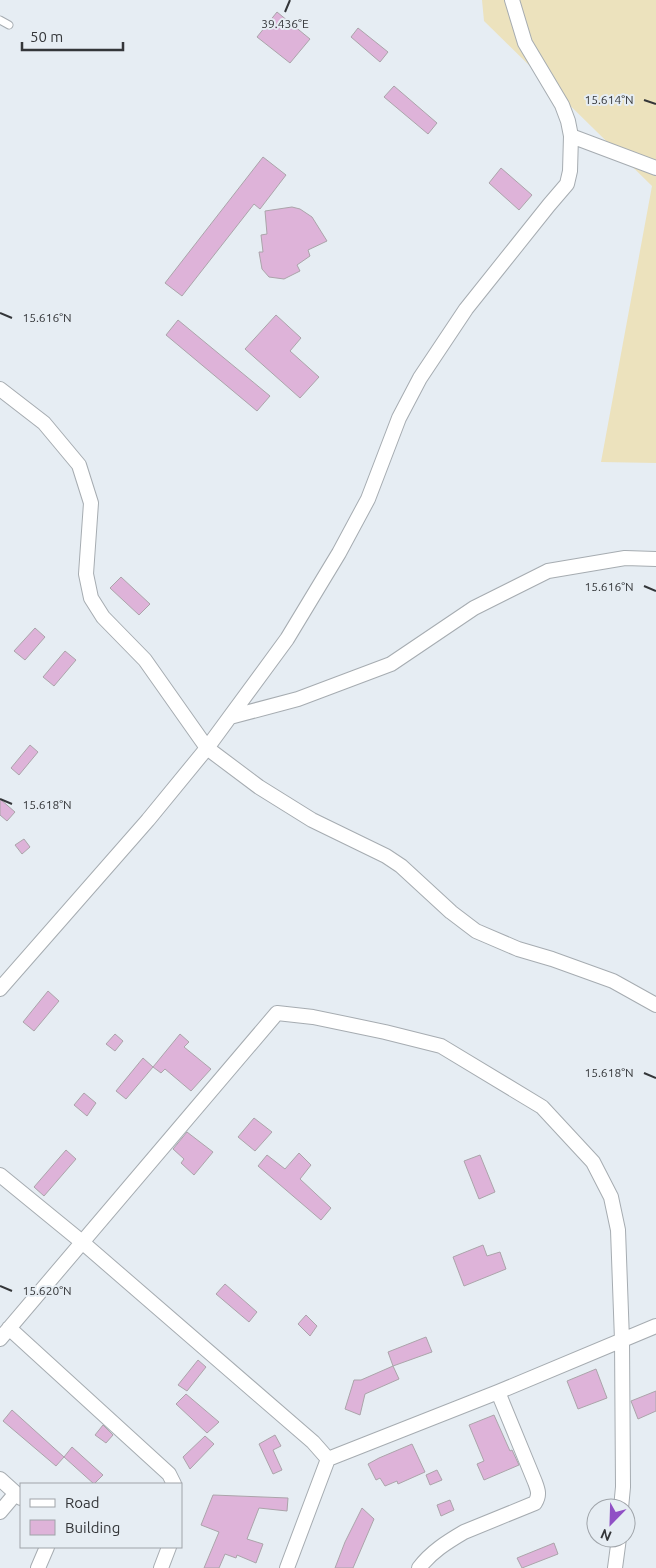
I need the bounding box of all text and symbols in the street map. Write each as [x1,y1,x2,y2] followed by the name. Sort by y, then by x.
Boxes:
[261,17,309,30] text: 39.436°E
[22,20,124,52] scale bar
[30,28,63,45] text: 50 m
[584,93,634,106] text: 15.614°N
[22,311,72,324] text: 15.616°N
[584,580,634,593] text: 15.616°N
[22,798,72,811] text: 15.618°N
[584,1066,634,1079] text: 15.618°N
[22,1284,72,1297] text: 15.620°N
[20,1483,182,1548] legend
[65,1494,100,1511] text: Road
[586,1498,636,1548] north arrow
[65,1519,120,1536] text: Building
[598,1526,614,1544] text: N

